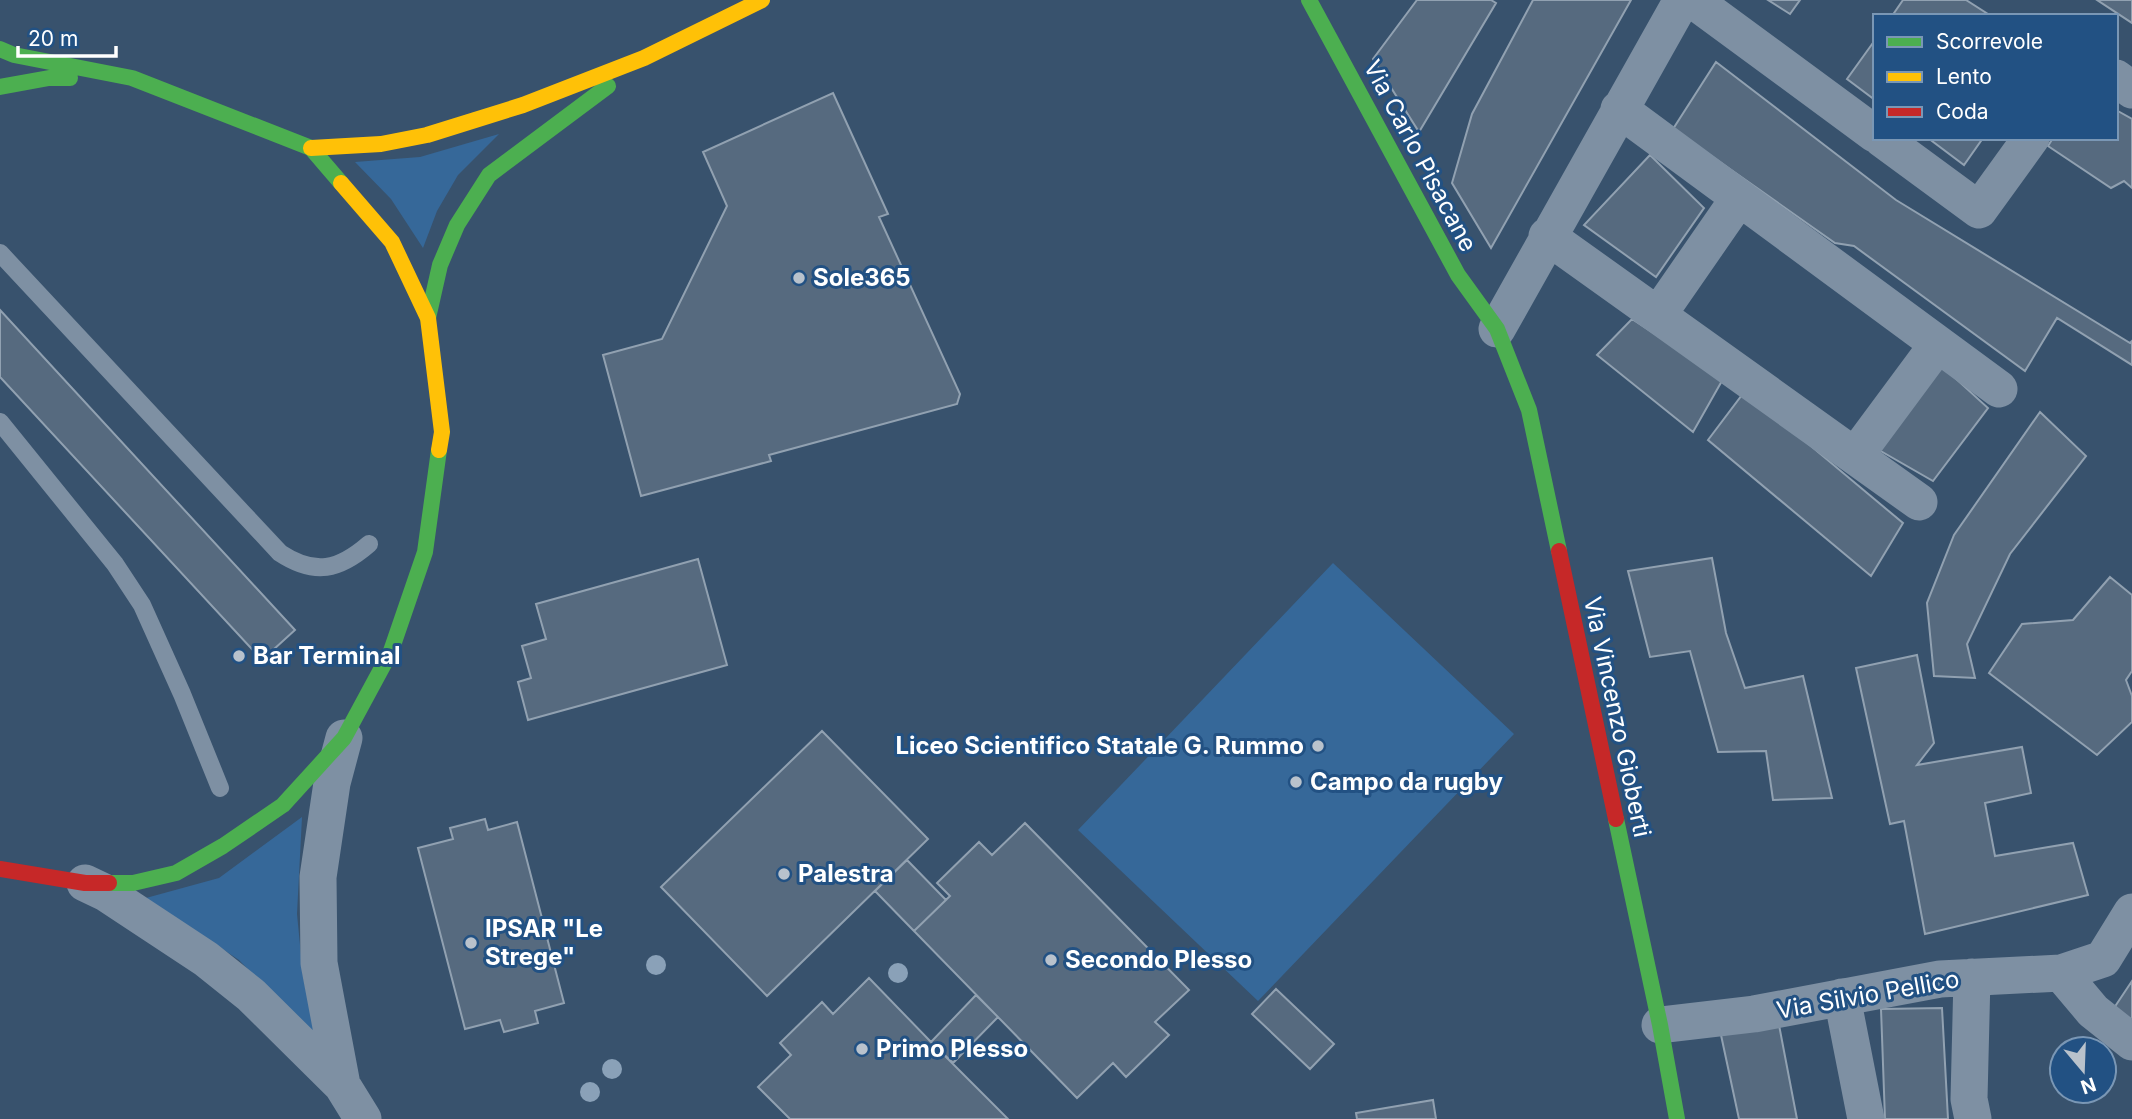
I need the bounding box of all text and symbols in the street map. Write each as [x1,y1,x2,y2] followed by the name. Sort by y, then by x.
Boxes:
[18,14,116,58] scale bar
[1873,14,2118,140] legend
[28,26,78,51] text: 20 m
[1936,29,2043,54] text: Scorrevole
[1358,55,1483,257] street label: Via Carlo Pisacane
[1936,64,1992,89] text: Lento
[1936,99,1989,124] text: Coda
[813,263,911,292] place label: Sole365
[791,270,807,286] marker: Sole365
[1578,594,1657,840] street label: Via Vincenzo Gioberti
[253,641,400,670] place label: Bar Terminal
[231,648,247,664] marker: Bar Terminal
[895,731,1304,760] place label: Liceo Scientifico Statale G. Rummo
[1310,738,1326,754] marker: Liceo Scientifico Statale G. Rummo
[1310,767,1503,796] place label: Campo da rugby
[1288,774,1304,790] marker: Campo da rugby
[798,859,894,888] place label: Palestra
[776,866,792,882] marker: Palestra
[485,914,603,971] place label: IPSAR "Le Strege"
[463,935,479,951] marker: IPSAR "Le Strege"
[1065,945,1252,974] place label: Secondo Plesso
[1043,952,1059,968] marker: Secondo Plesso
[1774,964,1961,1025] street label: Via Silvio Pellico
[876,1034,1028,1063] place label: Primo Plesso
[2048,1035,2118,1105] north arrow
[854,1041,870,1057] marker: Primo Plesso
[2078,1072,2099,1099] text: N

